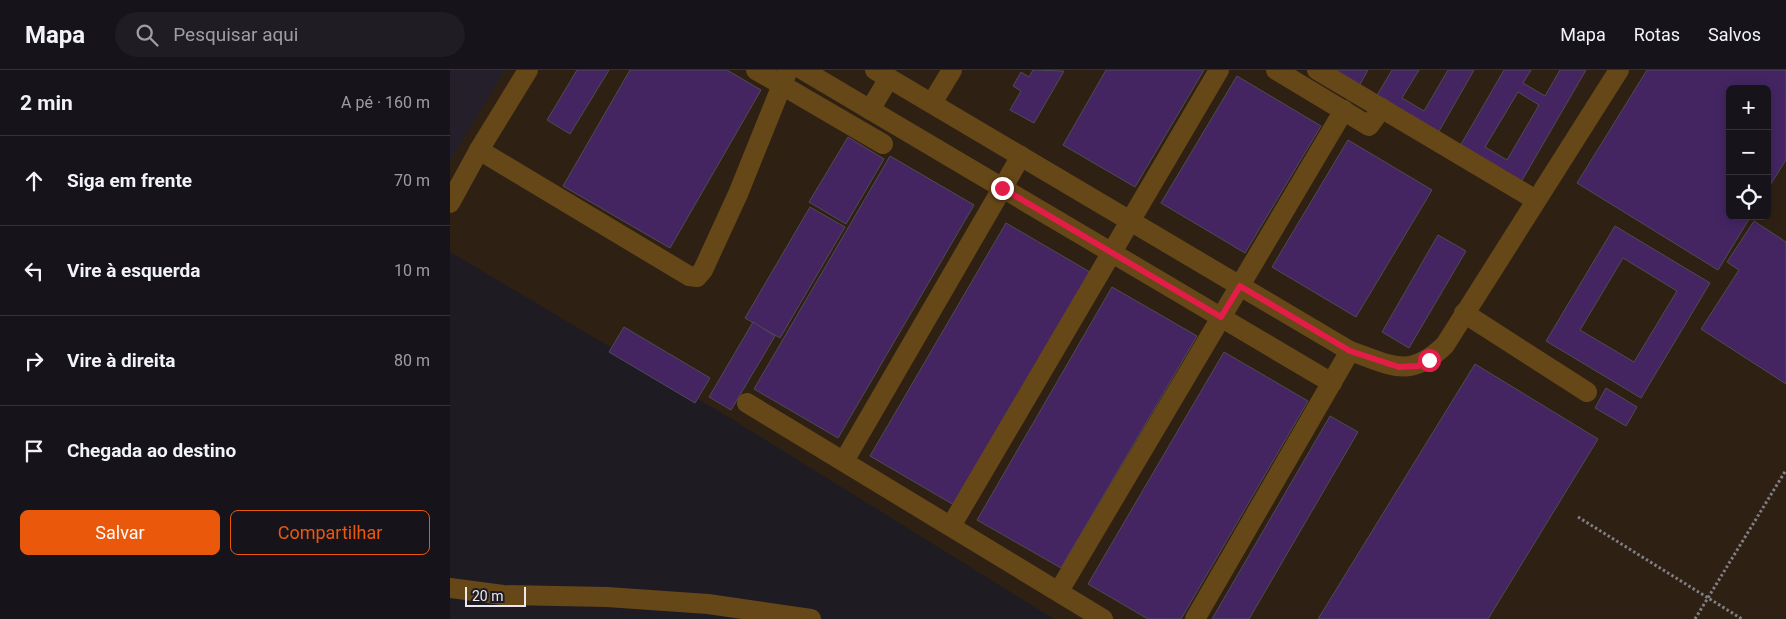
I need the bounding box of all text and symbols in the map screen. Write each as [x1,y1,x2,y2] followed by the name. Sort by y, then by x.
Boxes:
[115,12,465,57] search box
[25,21,85,49] text: Mapa
[133,21,161,49] icon: search
[173,23,298,46] text: Pesquisar aqui
[1560,24,1606,45] text: Mapa
[1634,24,1680,45] text: Rotas
[1708,24,1761,45] text: Salvos
[1726,85,1771,220] map controls
[1726,85,1771,130] button: +
[20,91,73,115] text: 2 min
[341,93,430,112] text: A pé · 160 m
[1726,130,1771,175] button: −
[20,167,48,195] icon: ahead
[67,169,192,192] text: Siga em frente
[394,171,430,190] text: 70 m
[1726,175,1771,220] button: locate
[991,177,1014,200] route end
[20,257,48,285] icon: left
[67,259,200,282] text: Vire à esquerda
[394,261,430,280] text: 10 m
[20,347,48,375] icon: right
[67,349,176,372] text: Vire à direita
[1418,349,1441,372] route start
[394,351,430,370] text: 80 m
[20,437,48,465] icon: arrive
[67,439,236,462] text: Chegada ao destino
[20,510,220,555] button: Salvar
[230,510,430,555] button: Compartilhar
[465,584,526,607] scale bar
[472,588,504,604] text: 20 m

